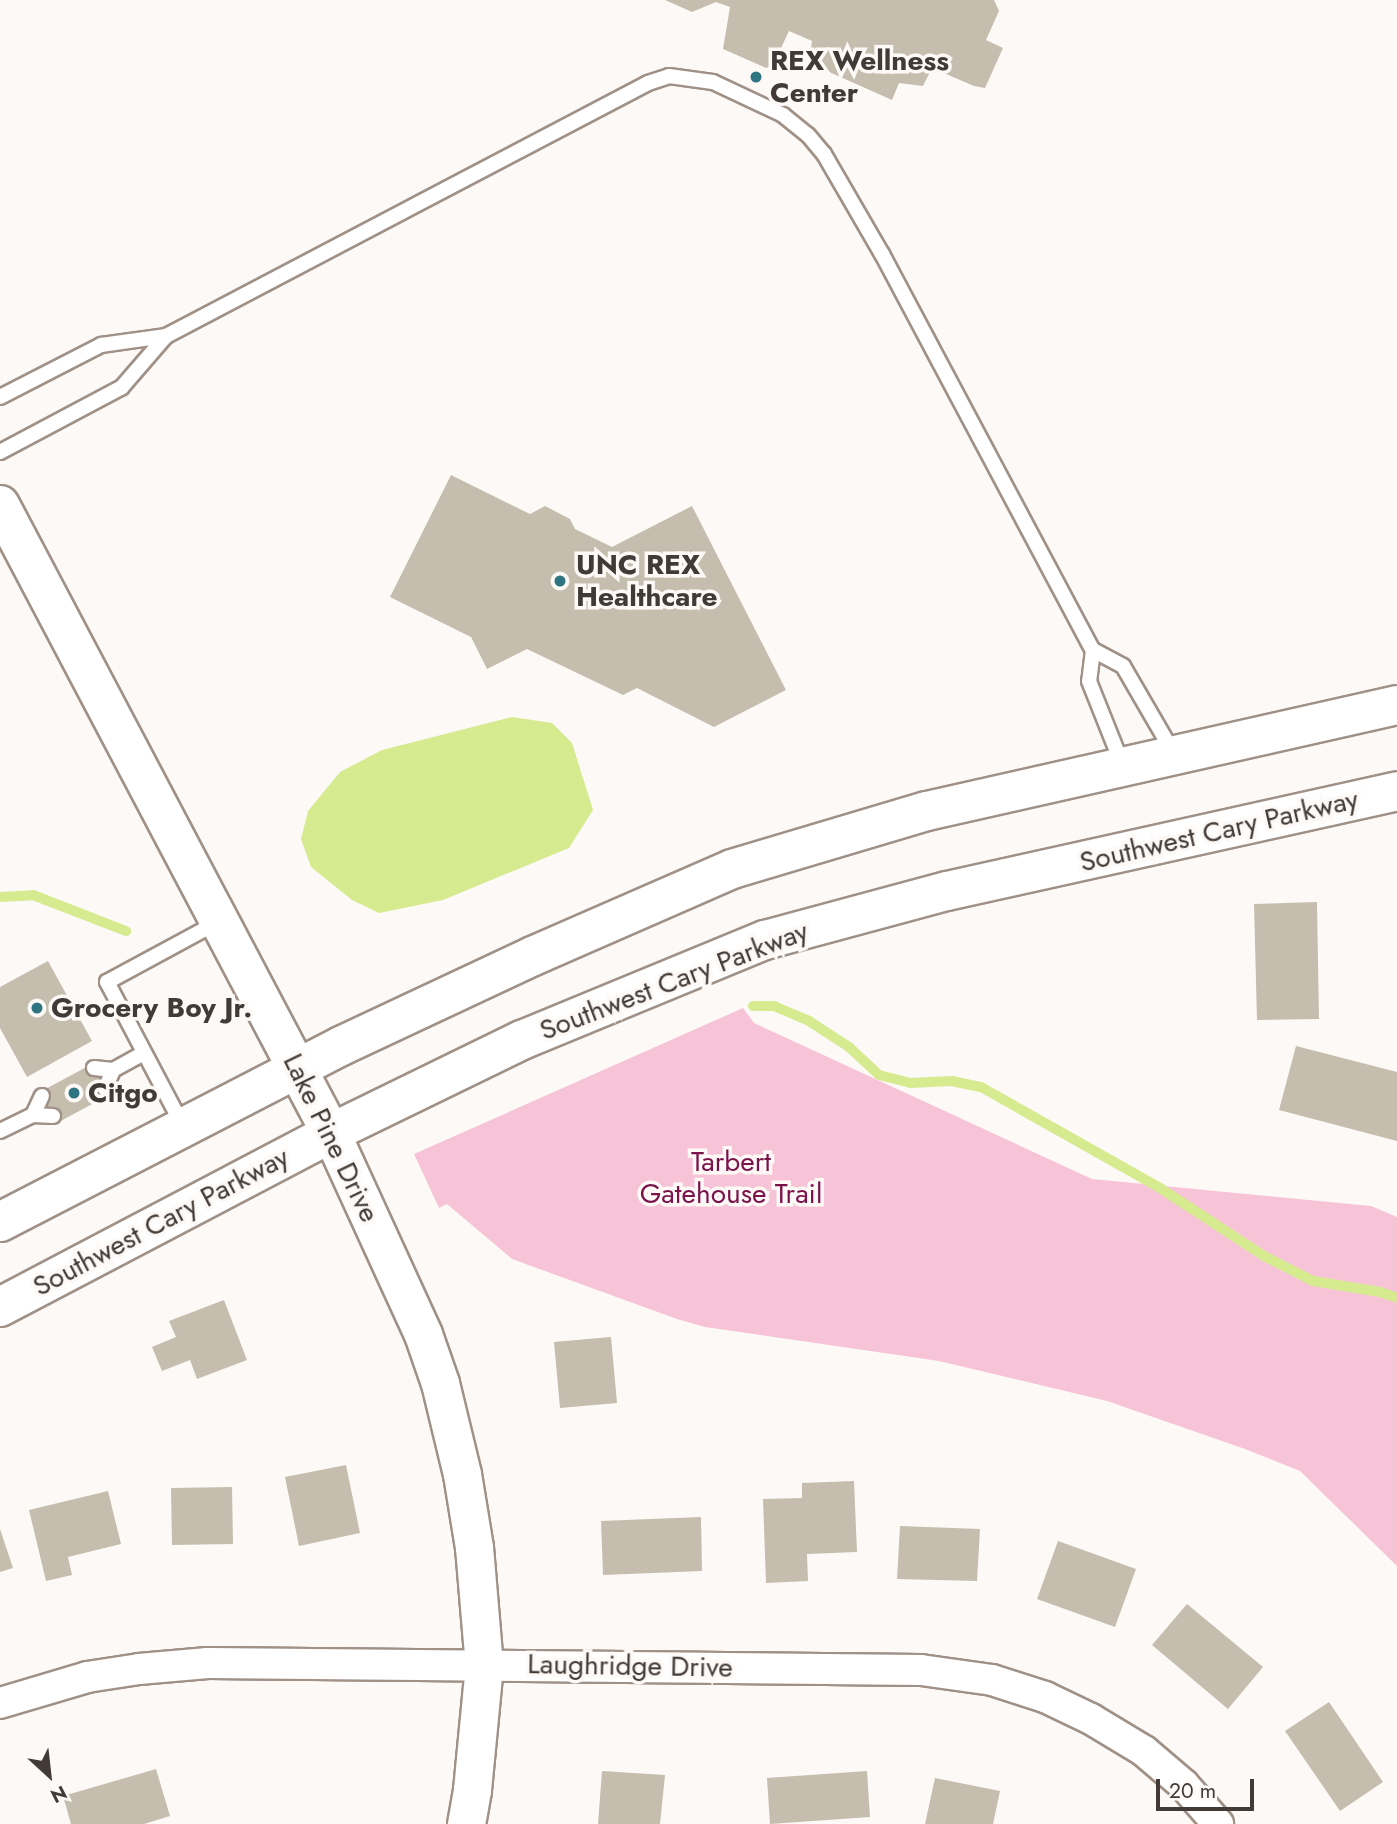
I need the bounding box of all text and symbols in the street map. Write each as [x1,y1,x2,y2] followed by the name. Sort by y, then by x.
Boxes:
[770,44,949,110] place label: REX Wellness Center
[748,69,764,85] marker: REX Wellness Center
[576,548,718,614] place label: UNC REX Healthcare
[550,571,570,591] marker: UNC REX Healthcare
[1076,783,1362,879] street label: Southwest Cary Parkway
[535,914,813,1048] street label: Southwest Cary Parkway
[51,991,252,1025] place label: Grocery Boy Jr.
[29,1000,45,1016] marker: Grocery Boy Jr.
[276,1048,386,1228] street label: Lake Pine Drive
[88,1076,158,1110] place label: Citgo
[66,1085,82,1101] marker: Citgo
[27,1140,295,1304] street label: Southwest Cary Parkway
[640,1145,822,1211] park label: Tarbert Gatehouse Trail
[527,1647,733,1685] street label: Laughridge Drive
[14,1740,84,1810] north arrow
[1159,1764,1257,1808] scale bar
[1169,1776,1216,1806] text: 20 m
[46,1779,72,1810] text: N

